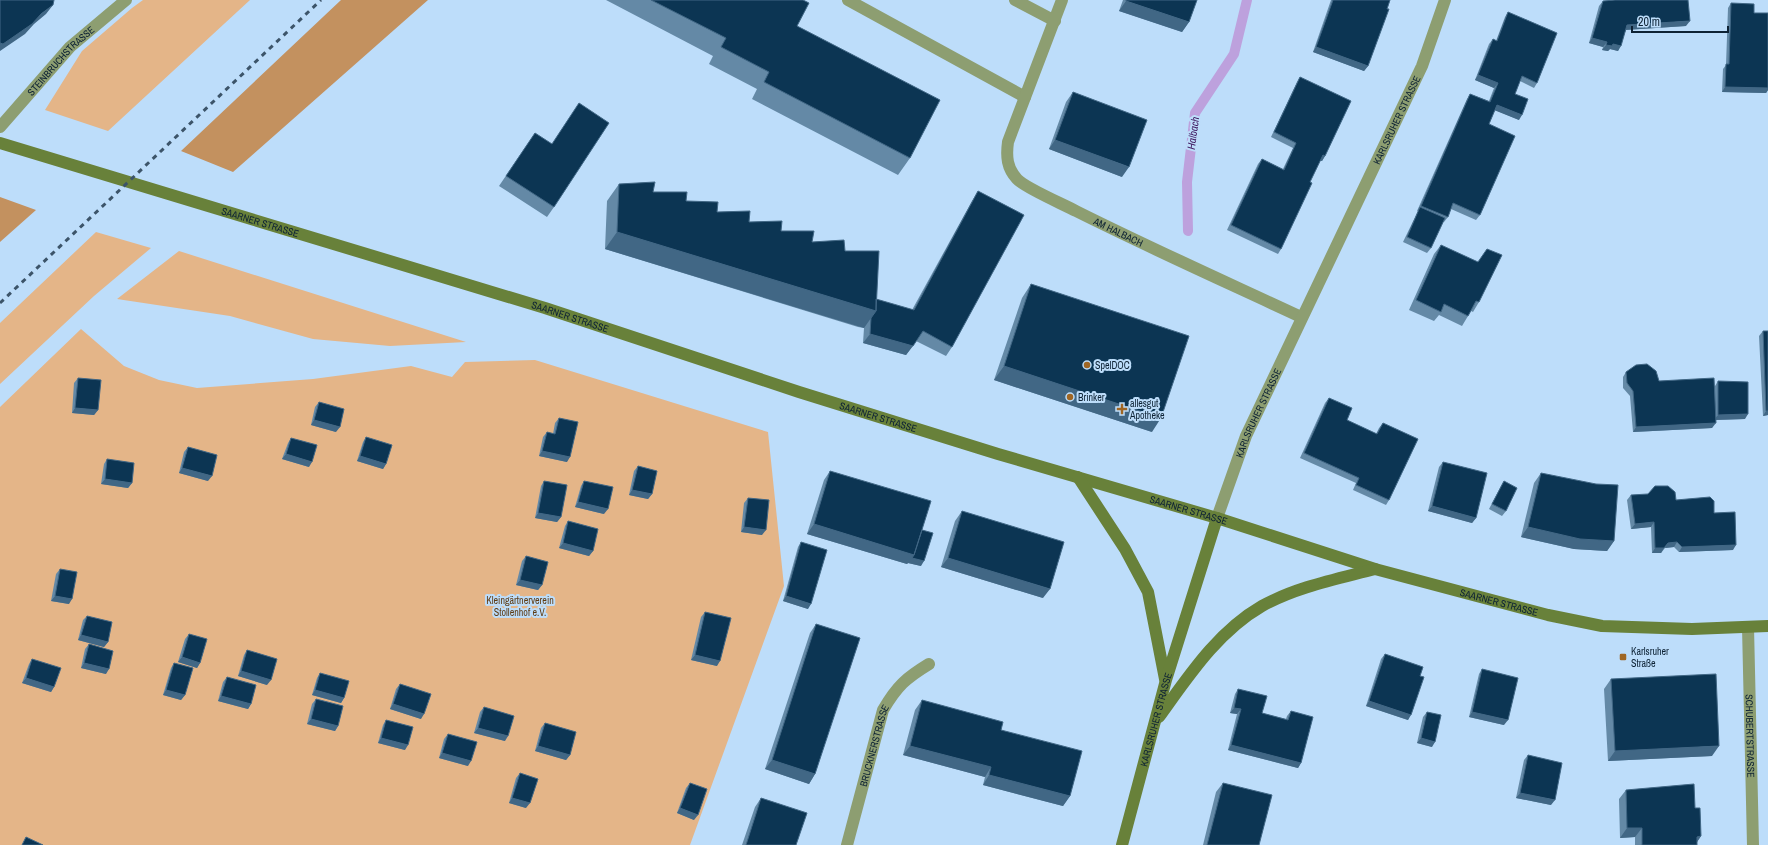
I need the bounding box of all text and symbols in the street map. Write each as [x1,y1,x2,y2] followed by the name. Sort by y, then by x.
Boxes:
[1632,8,1728,34] scale bar
[1638,14,1660,30] text: 20 m
[24,23,97,98] street label: STEINBRUCHSTRASSE
[1370,73,1423,166] street label: KARLSRUHER STRASSE
[1184,116,1202,150] water label: Halbach
[220,204,301,240] street label: SAARNER STRASSE
[1091,214,1145,249] street label: AM HALBACH
[530,298,610,335] street label: SAARNER STRASSE
[1095,359,1130,372] place label: SpelDOC
[1082,360,1092,370] marker: SpelDOC
[1232,366,1284,459] street label: KARLSRUHER STRASSE
[1078,391,1105,404] place label: Brinker
[1065,392,1075,402] marker: Brinker
[1129,397,1165,422] place label: allesgut Apotheke
[838,399,919,435] street label: SAARNER STRASSE
[1117,404,1127,414] marker: allesgut Apotheke
[1148,492,1229,527] street label: SAARNER STRASSE
[1459,585,1540,619] street label: SAARNER STRASSE
[486,594,554,619] park label: Kleingärtnerverein Stollenhof e.V.
[1631,645,1669,670] place label: Karlsruher Straße
[1618,652,1628,662] marker: Karlsruher Straße
[1137,671,1174,768] street label: KARLSRUHER STRASSE
[1743,694,1758,778] street label: SCHUBERTSTRASSE
[856,702,891,788] street label: BRUCKNERSTRASSE

